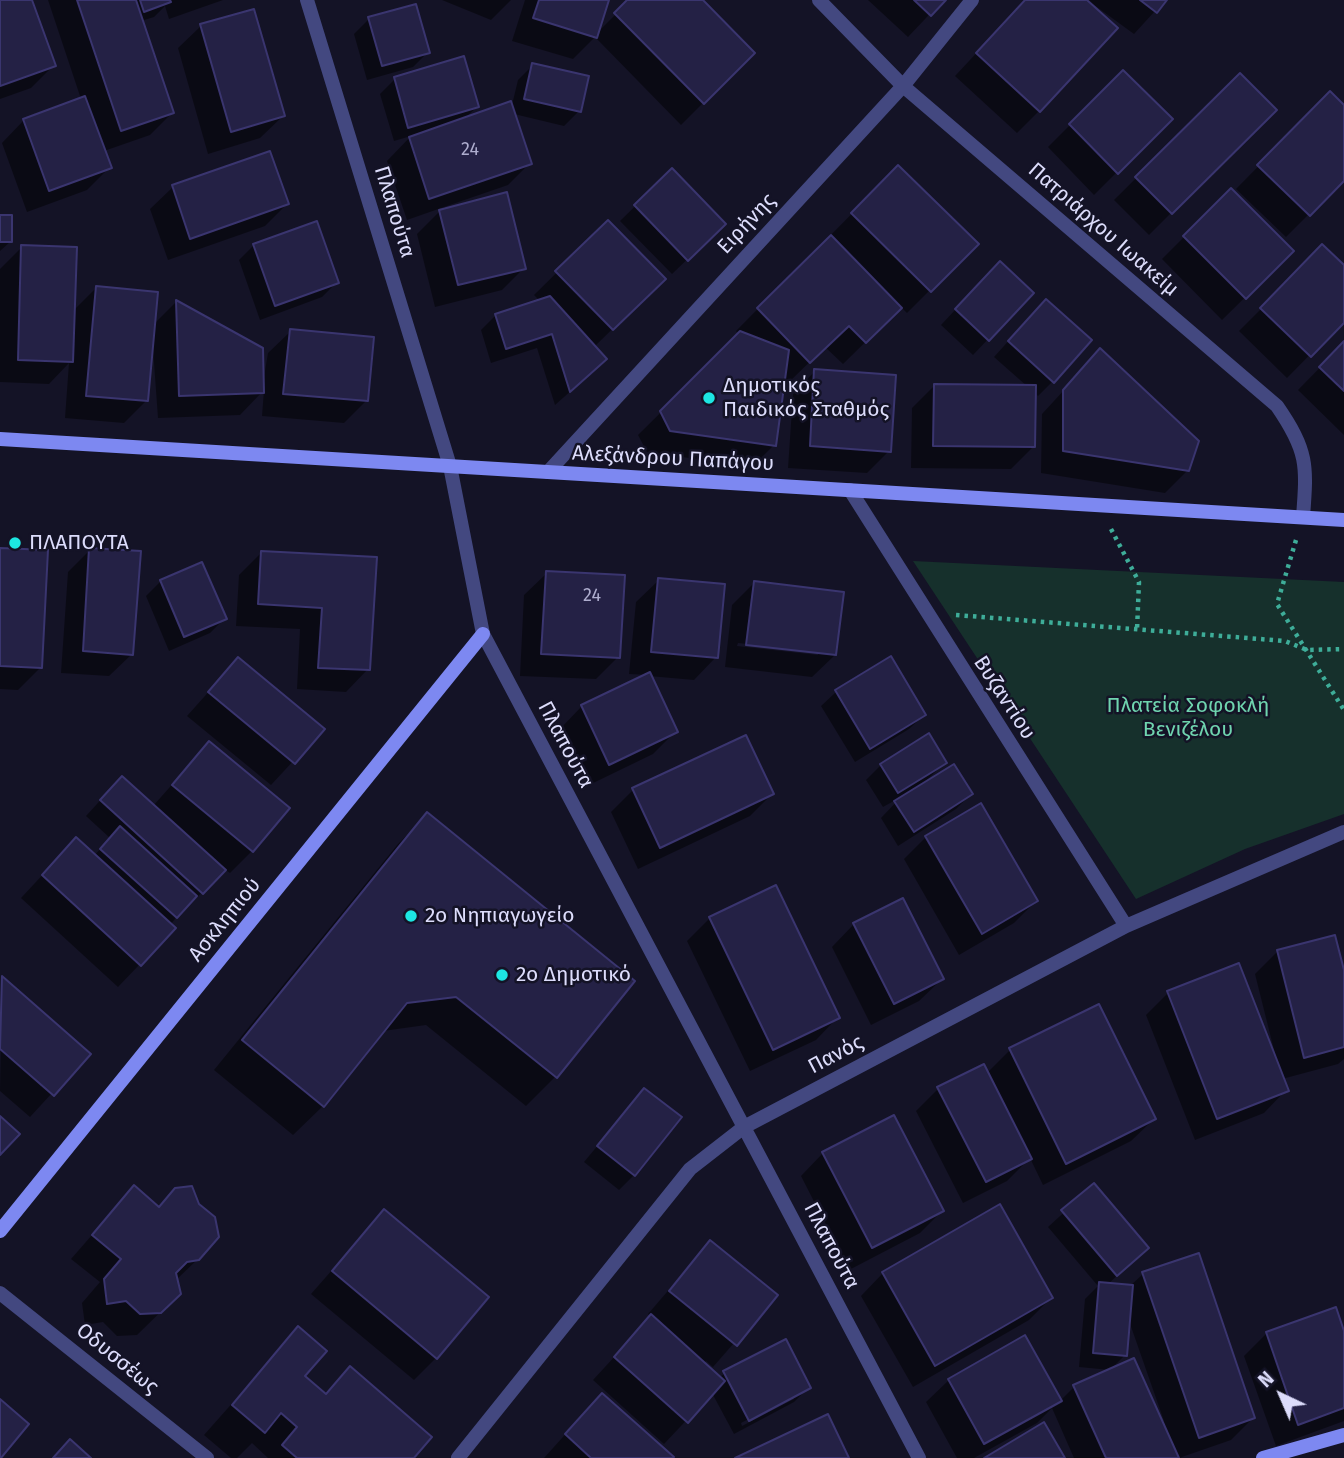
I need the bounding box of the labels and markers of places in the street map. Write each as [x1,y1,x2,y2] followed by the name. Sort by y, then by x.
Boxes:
[723,373,889,423] place label: Δημοτικός Παιδικός Σταθμός
[701,390,717,406] marker: Δημοτικός Παιδικός Σταθμός
[29,530,129,556] place label: ΠΛΑΠΟΥΤΑ
[7,535,23,551] marker: ΠΛΑΠΟΥΤΑ
[425,903,574,929] place label: 2ο Νηπιαγωγείο
[403,908,419,924] marker: 2ο Νηπιαγωγείο
[516,962,631,988] place label: 2ο Δημοτικό
[494,967,510,983] marker: 2ο Δημοτικό

